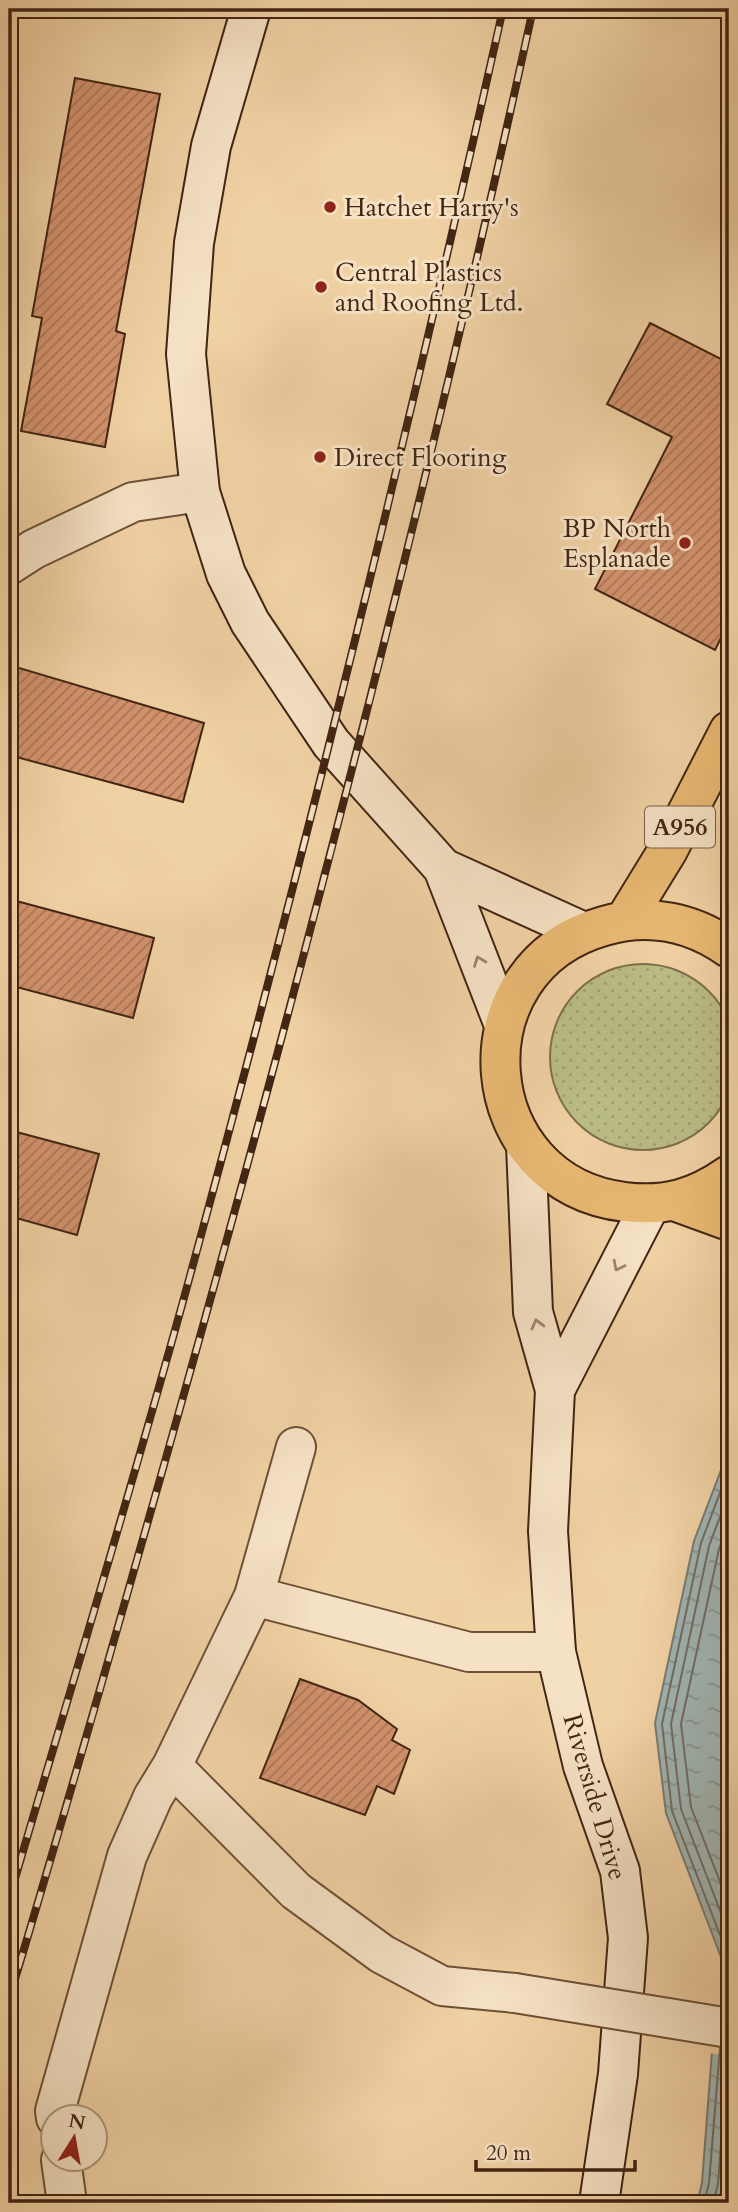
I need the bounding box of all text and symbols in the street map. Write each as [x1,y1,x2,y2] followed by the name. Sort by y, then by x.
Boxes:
[344,190,519,225] place label: Hatchet Harry's
[322,199,338,215] marker: Hatchet Harry's
[335,255,523,320] place label: Central Plastics and Roofing Ltd.
[313,279,329,295] marker: Central Plastics and Roofing Ltd.
[334,440,507,475] place label: Direct Flooring
[312,449,328,465] marker: Direct Flooring
[563,511,671,576] place label: BP North Esplanade
[677,535,693,551] marker: BP North Esplanade
[645,806,715,848] road number: A956
[473,955,487,967] one-way arrow
[613,1258,627,1271] one-way arrow
[531,1318,545,1330] one-way arrow
[555,1710,635,1884] street label: Riverside Drive
[38,2104,108,2174] north arrow
[66,2108,88,2137] text: N
[476,2128,635,2172] scale bar
[486,2139,531,2168] text: 20 m

